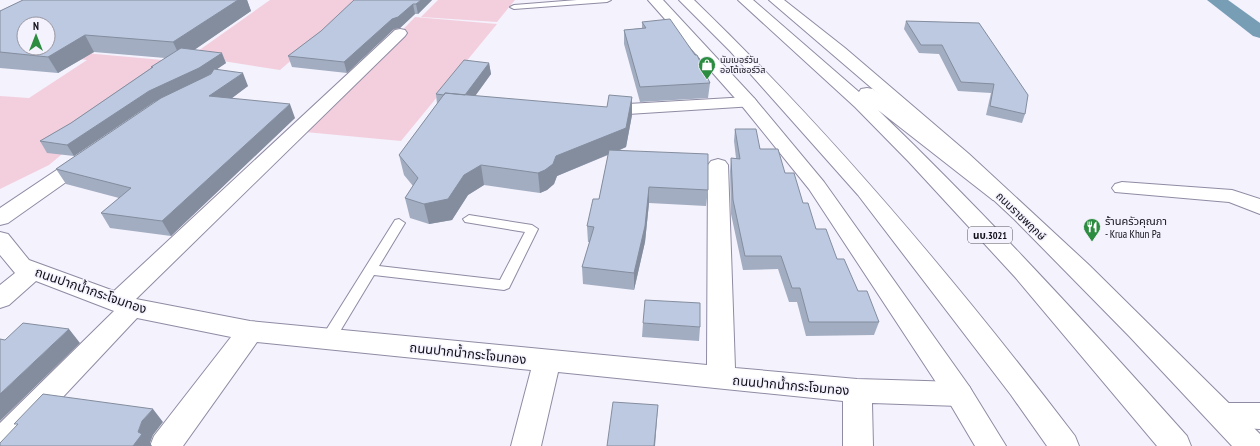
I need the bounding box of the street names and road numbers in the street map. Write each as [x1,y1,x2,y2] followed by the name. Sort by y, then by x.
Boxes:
[993,189,1049,243] street label: ถนนราชพฤกษ์
[968,227,1012,243] road number: นบ.3021
[33,262,149,318] street label: ถนนปากน้ำกระโจมทอง
[409,338,527,368] street label: ถนนปากน้ำกระโจมทอง
[732,371,850,399] street label: ถนนปากน้ำกระโจมทอง

